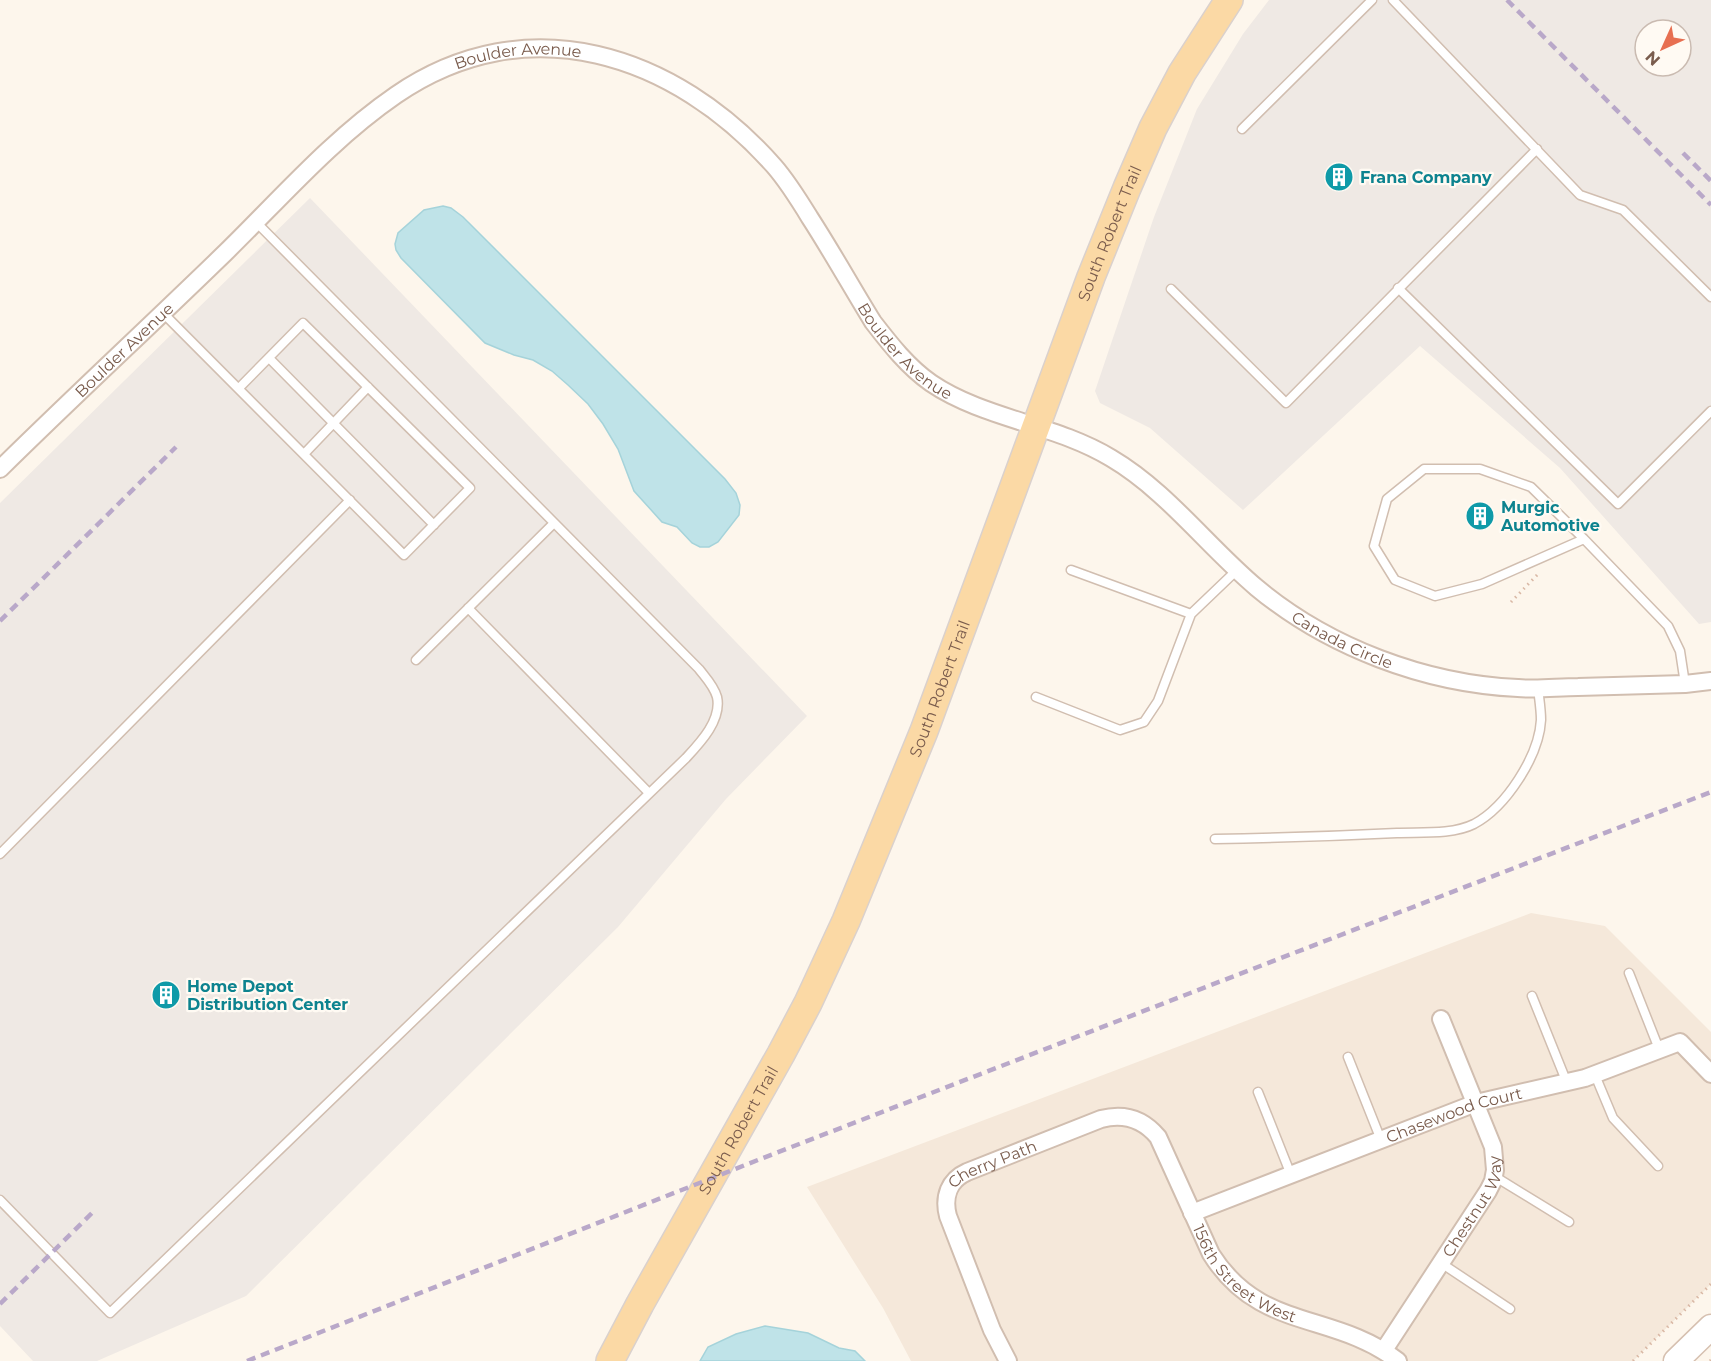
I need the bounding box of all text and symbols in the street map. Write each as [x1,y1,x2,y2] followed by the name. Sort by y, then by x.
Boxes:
[1633,18,1693,78] north arrow
[452,39,583,73] street label: Boulder Avenue
[1641,47,1664,70] text: N
[1323,161,1355,193] building icon: Frana Company
[1073,163,1145,304] street label: South Robert Trail
[1360,168,1492,187] place label: Frana Company
[71,298,177,401] street label: Boulder Avenue
[854,299,956,403] street label: Boulder Avenue
[1500,498,1600,535] place label: Murgic Automotive
[1464,500,1496,532] building icon: Murgic Automotive
[1288,607,1395,672] street label: Canada Circle
[905,618,973,760] street label: South Robert Trail
[187,977,348,1014] place label: Home Depot Distribution Center
[150,979,182,1011] building icon: Home Depot Distribution Center
[694,1063,782,1198] street label: South Robert Trail
[1383,1083,1524,1147] street label: Chasewood Court
[943,1136,1039,1192] street label: Cherry Path
[1438,1155,1505,1260] street label: Chestnut Way
[1189,1221,1299,1326] street label: 156th Street West

